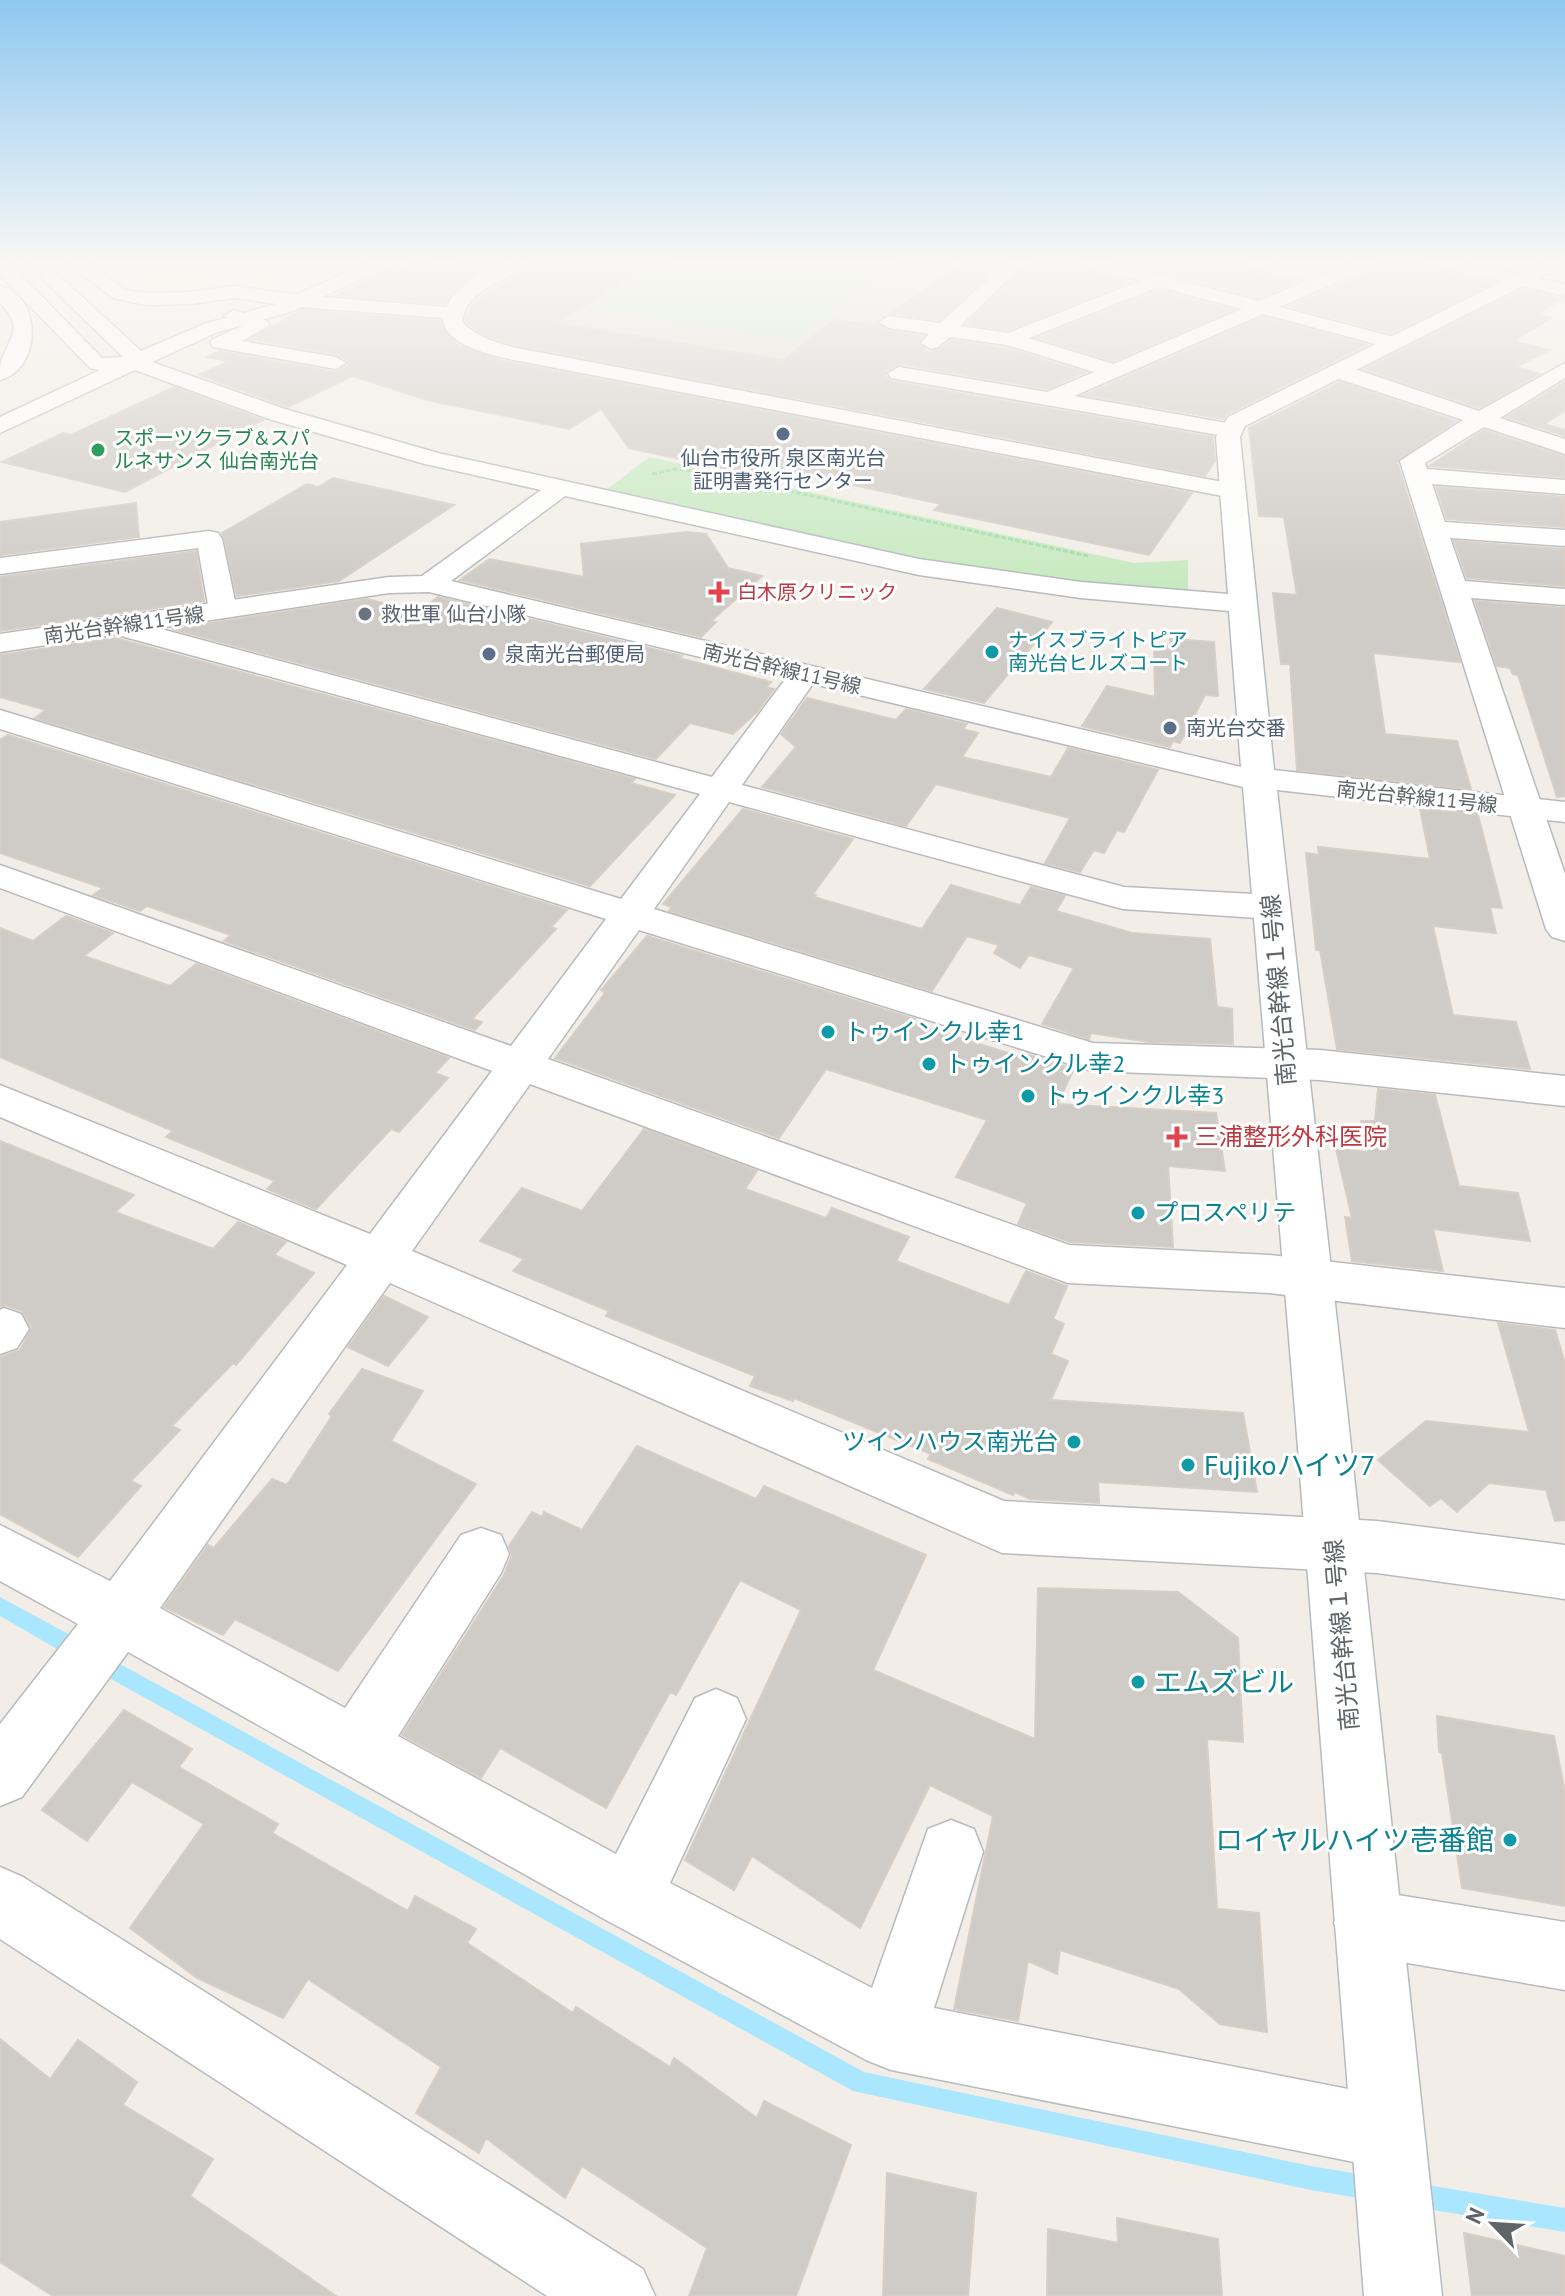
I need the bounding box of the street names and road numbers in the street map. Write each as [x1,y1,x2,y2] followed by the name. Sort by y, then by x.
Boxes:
[42,601,206,649] street label: 南光台幹線11号線
[700,638,864,700] street label: 南光台幹線11号線
[1335,776,1499,818] street label: 南光台幹線11号線
[1255,893,1302,1087] street label: 南光台幹線１号線
[1318,1538,1365,1732] street label: 南光台幹線１号線

